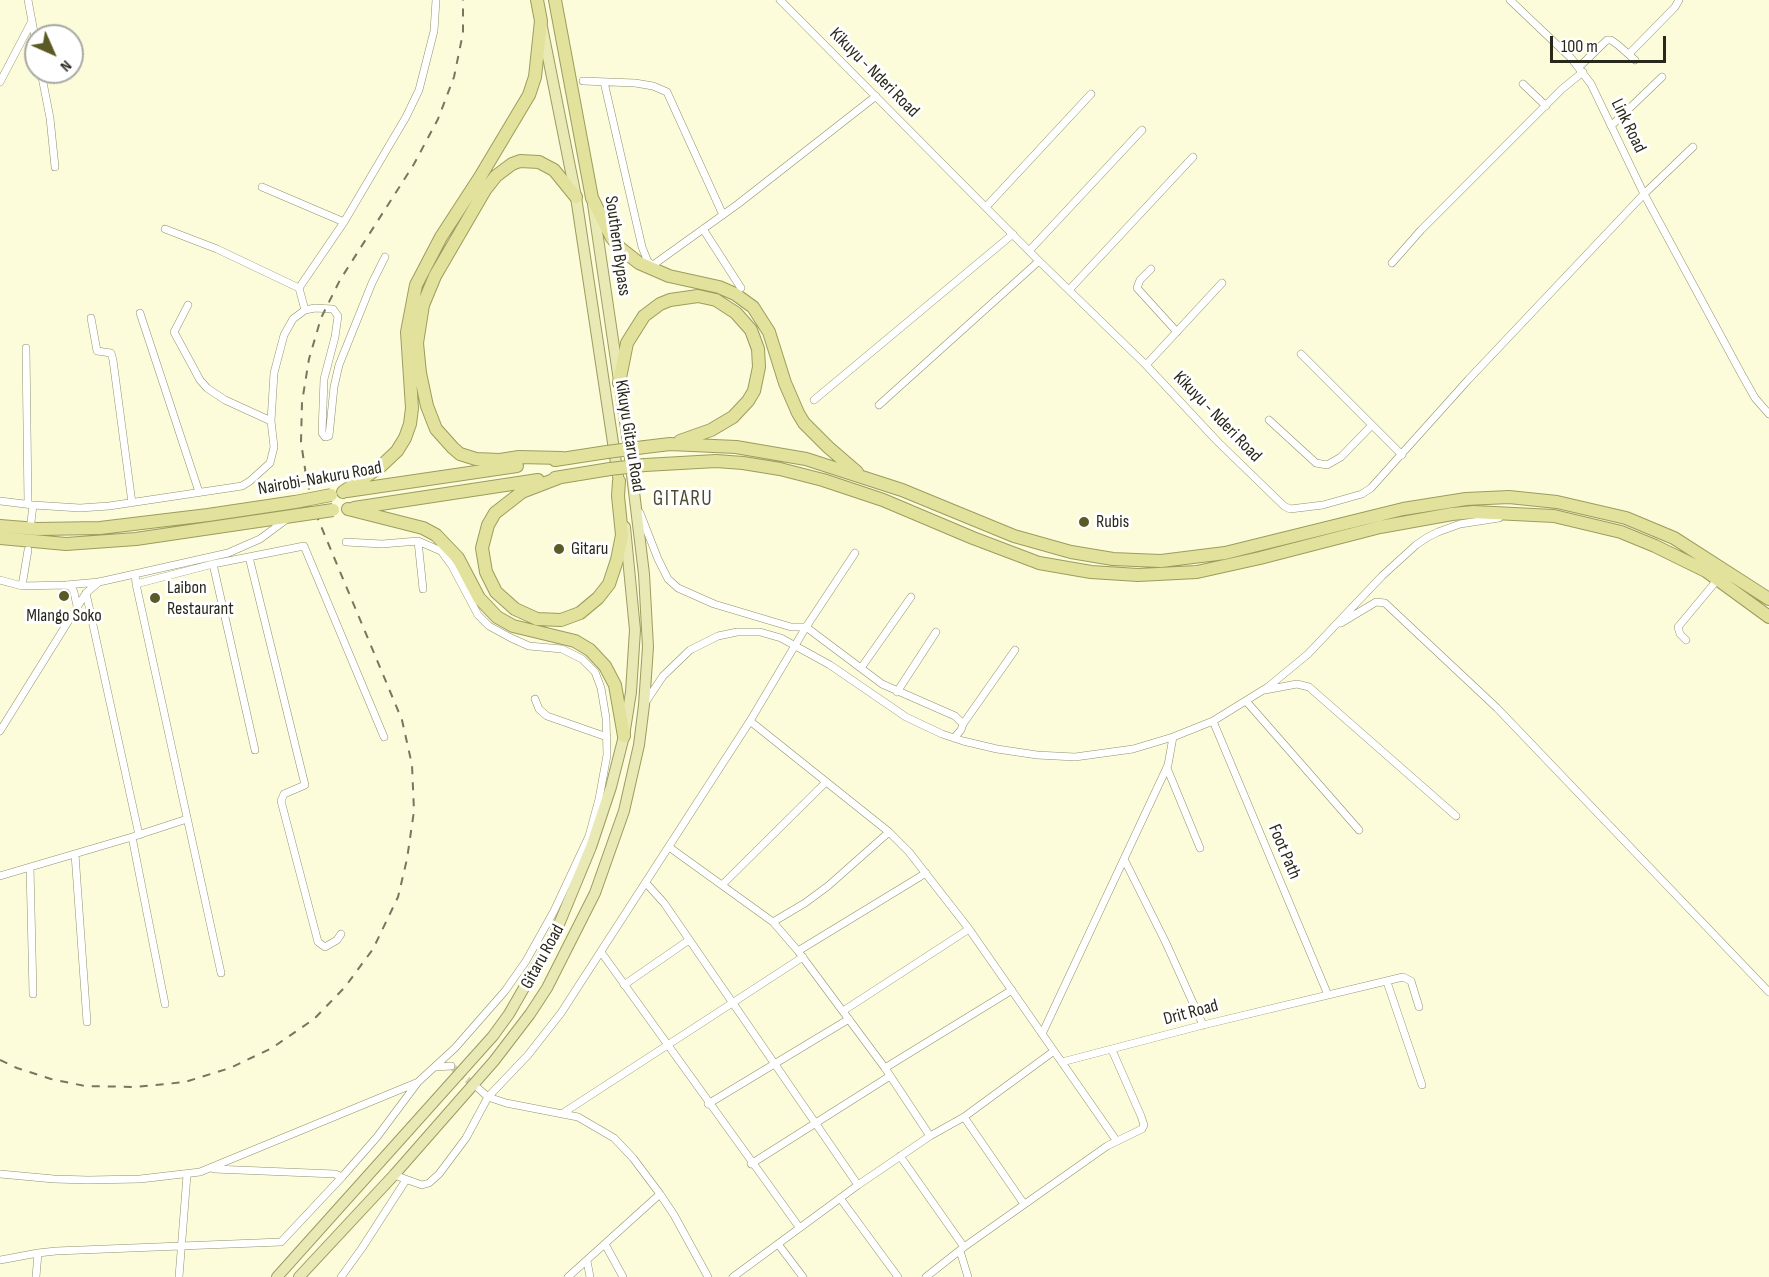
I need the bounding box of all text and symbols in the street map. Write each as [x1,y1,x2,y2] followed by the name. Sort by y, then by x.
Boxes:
[24,24,84,84] north arrow
[825,24,923,122] street label: Kikuyu - Nderi Road
[1553,24,1668,62] scale bar
[1561,36,1598,57] text: 100 m
[56,56,75,75] text: N
[1606,95,1650,157] street label: Link Road
[599,195,635,297] street label: Southern Bypass
[1168,367,1266,467] street label: Kikuyu - Nderi Road
[609,378,649,494] street label: Kikuyu Gitaru Road
[256,457,384,501] street label: Nairobi-Nakuru Road
[653,487,713,513] district label: GITARU
[1096,511,1129,533] place label: Rubis
[1077,515,1091,529] marker: Rubis
[571,538,608,560] place label: Gitaru
[552,542,566,556] marker: Gitaru
[167,577,234,620] place label: Laibon Restaurant
[57,589,71,603] marker: Mlango Soko
[148,591,162,605] marker: Laibon Restaurant
[26,605,102,627] place label: Mlango Soko
[1263,821,1305,883] street label: Foot Path
[517,921,569,993] street label: Gitaru Road
[1161,995,1221,1031] street label: Drit Road

